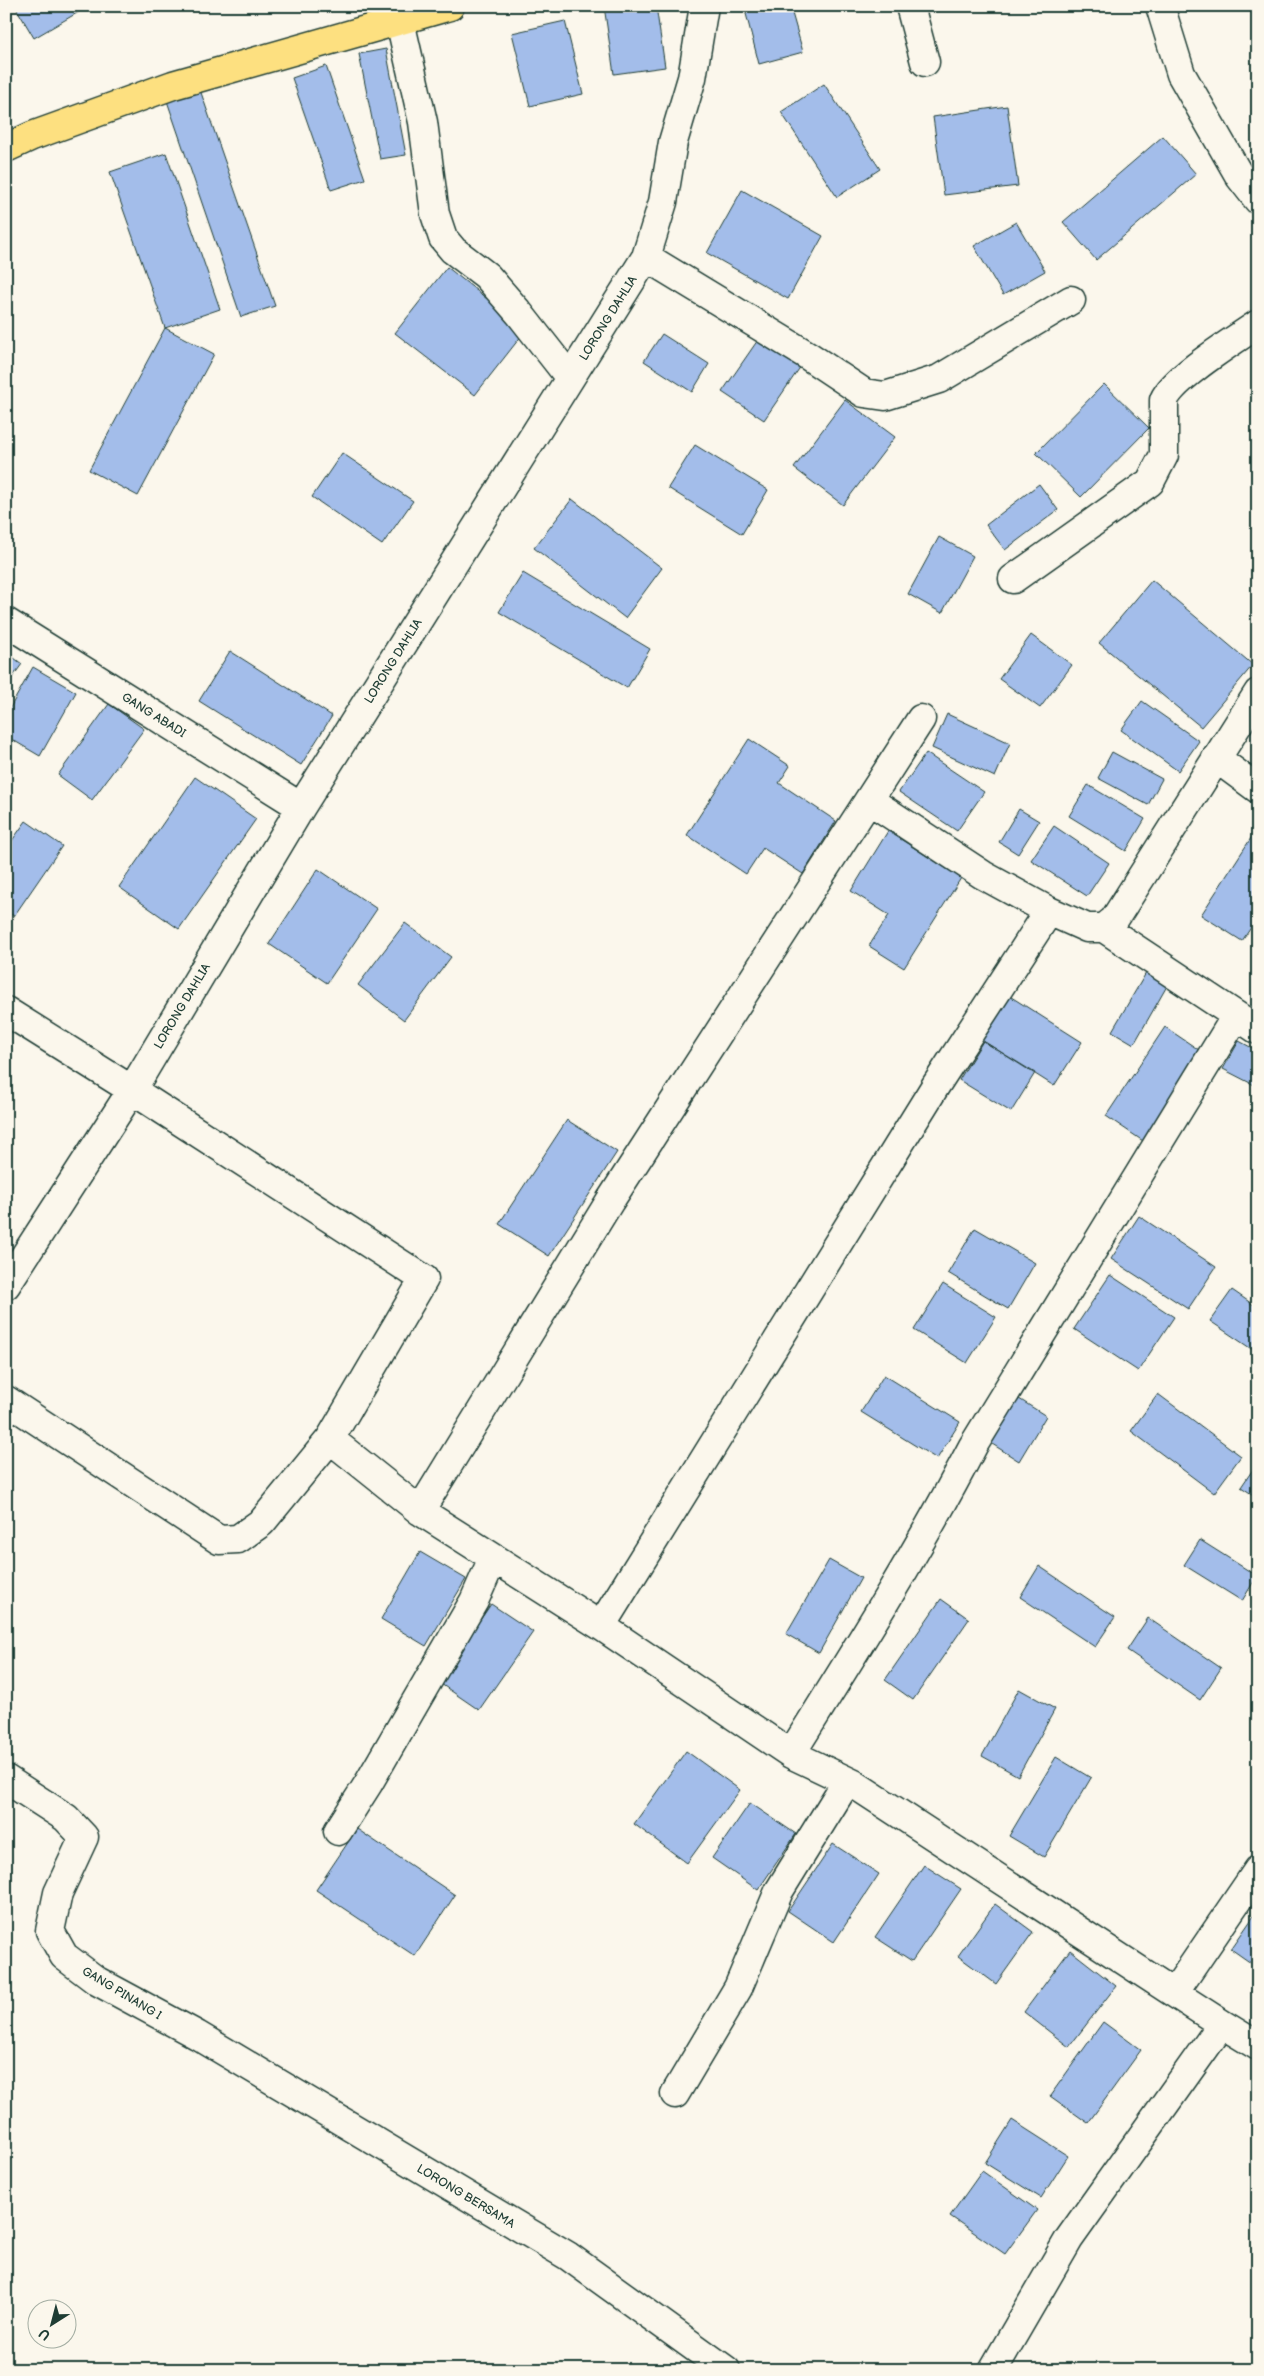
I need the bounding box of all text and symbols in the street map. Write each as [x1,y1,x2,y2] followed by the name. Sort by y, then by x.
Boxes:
[576,273,641,363] street label: LORONG DAHLIA
[361,616,426,706] street label: LORONG DAHLIA
[119,690,189,741] street label: GANG ABADI
[151,960,214,1052] street label: LORONG DAHLIA
[79,1964,164,2023] street label: GANG PINANG I
[414,2161,518,2232] street label: LORONG BERSAMA
[28,2298,78,2348] north arrow
[36,2324,54,2344] text: U

